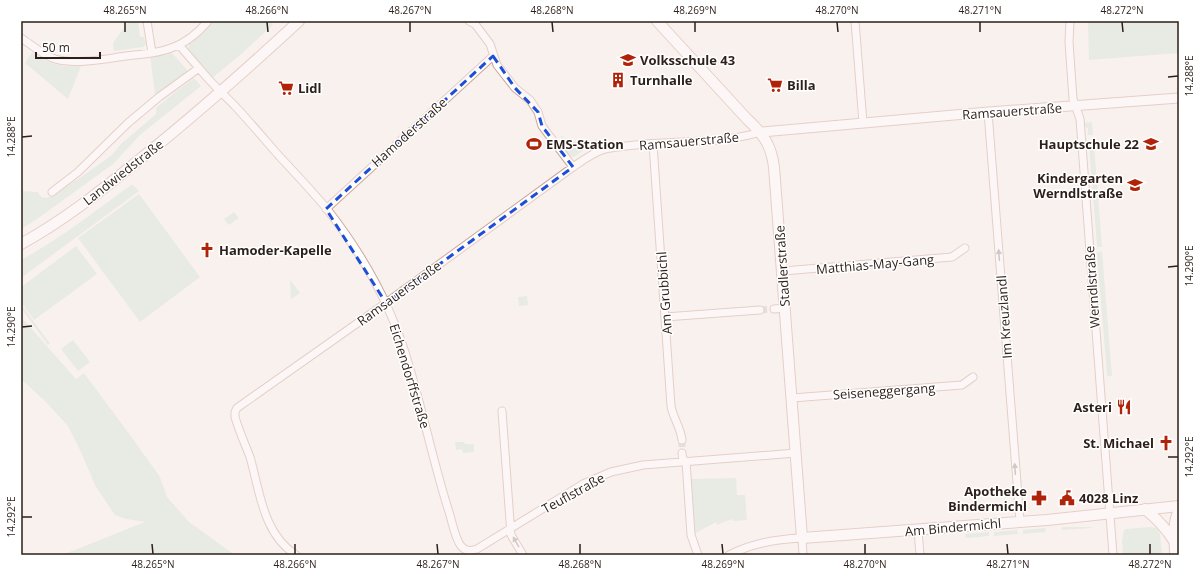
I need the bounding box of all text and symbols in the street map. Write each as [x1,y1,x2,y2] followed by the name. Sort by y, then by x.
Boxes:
[103,3,147,17] text: 48.265°N
[245,3,289,17] text: 48.266°N
[388,3,432,17] text: 48.267°N
[530,3,574,17] text: 48.268°N
[673,3,717,17] text: 48.269°N
[815,3,859,17] text: 48.270°N
[958,3,1002,17] text: 48.271°N
[1100,3,1144,17] text: 48.272°N
[36,34,100,60] scale bar
[42,39,70,56] text: 50 m
[619,51,637,69] school or university icon: Volksschule 43
[640,51,735,69] place label: Volksschule 43
[1182,55,1196,97] text: 14.288°E
[609,71,627,89] building icon: Turnhalle
[630,71,693,89] place label: Turnhalle
[766,76,784,94] supermarket icon: Billa
[787,76,816,94] place label: Billa
[277,79,295,97] supermarket icon: Lidl
[298,79,322,97] place label: Lidl
[367,93,451,171] street label: Hamoderstraße
[961,99,1063,123] street label: Ramsauerstraße
[4,116,18,158] text: 14.288°E
[638,128,740,154] street label: Ramsauerstraße
[79,135,167,209] street label: Landwiedstraße
[525,135,543,153] sports icon: EMS-Station
[546,135,624,153] place label: EMS-Station
[1039,135,1140,153] place label: Hauptschule 22
[1142,135,1160,153] school or university icon: Hauptschule 22
[1033,169,1123,202] place label: Kindergarten Werndlstraße
[1126,176,1144,194] school or university icon: Kindergarten Werndlstraße
[770,225,794,307] street label: Stadlerstraße
[198,241,216,259] church icon: Hamoder-Kapelle
[219,241,332,259] place label: Hamoder-Kapelle
[1080,245,1104,329] street label: Werndlstraße
[1182,245,1196,287] text: 14.290°E
[996,249,1002,261] one-way arrow
[815,250,935,278] street label: Matthias-May-Gang
[652,251,676,335] street label: Am Grubbichl
[353,256,445,330] street label: Ramsauerstraße
[992,275,1016,359] street label: Im Kreuzlandl
[4,306,18,348] text: 14.290°E
[386,321,434,431] street label: Eichendorffstraße
[832,378,936,404] street label: Seiseneggergang
[1073,398,1112,416] place label: Asteri
[1115,398,1133,416] restaurant icon: Asteri
[1083,434,1154,452] place label: St. Michael
[1157,434,1175,452] church icon: St. Michael
[1182,436,1196,478] text: 14.292°E
[1012,463,1019,475] one-way arrow
[539,468,607,518] street label: Teuflstraße
[948,482,1027,515] place label: Apotheke Bindermichl
[1030,489,1048,507] pharmacy icon: Apotheke Bindermichl
[1058,489,1076,507] public building icon: 4028 Linz
[1079,489,1138,507] place label: 4028 Linz
[4,496,18,538] text: 14.292°E
[904,514,1002,540] street label: Am Bindermichl
[512,536,519,548] one-way arrow
[131,557,175,571] text: 48.265°N
[273,557,317,571] text: 48.266°N
[416,557,460,571] text: 48.267°N
[558,557,602,571] text: 48.268°N
[701,557,745,571] text: 48.269°N
[843,557,887,571] text: 48.270°N
[986,557,1030,571] text: 48.271°N
[1128,557,1172,571] text: 48.272°N

